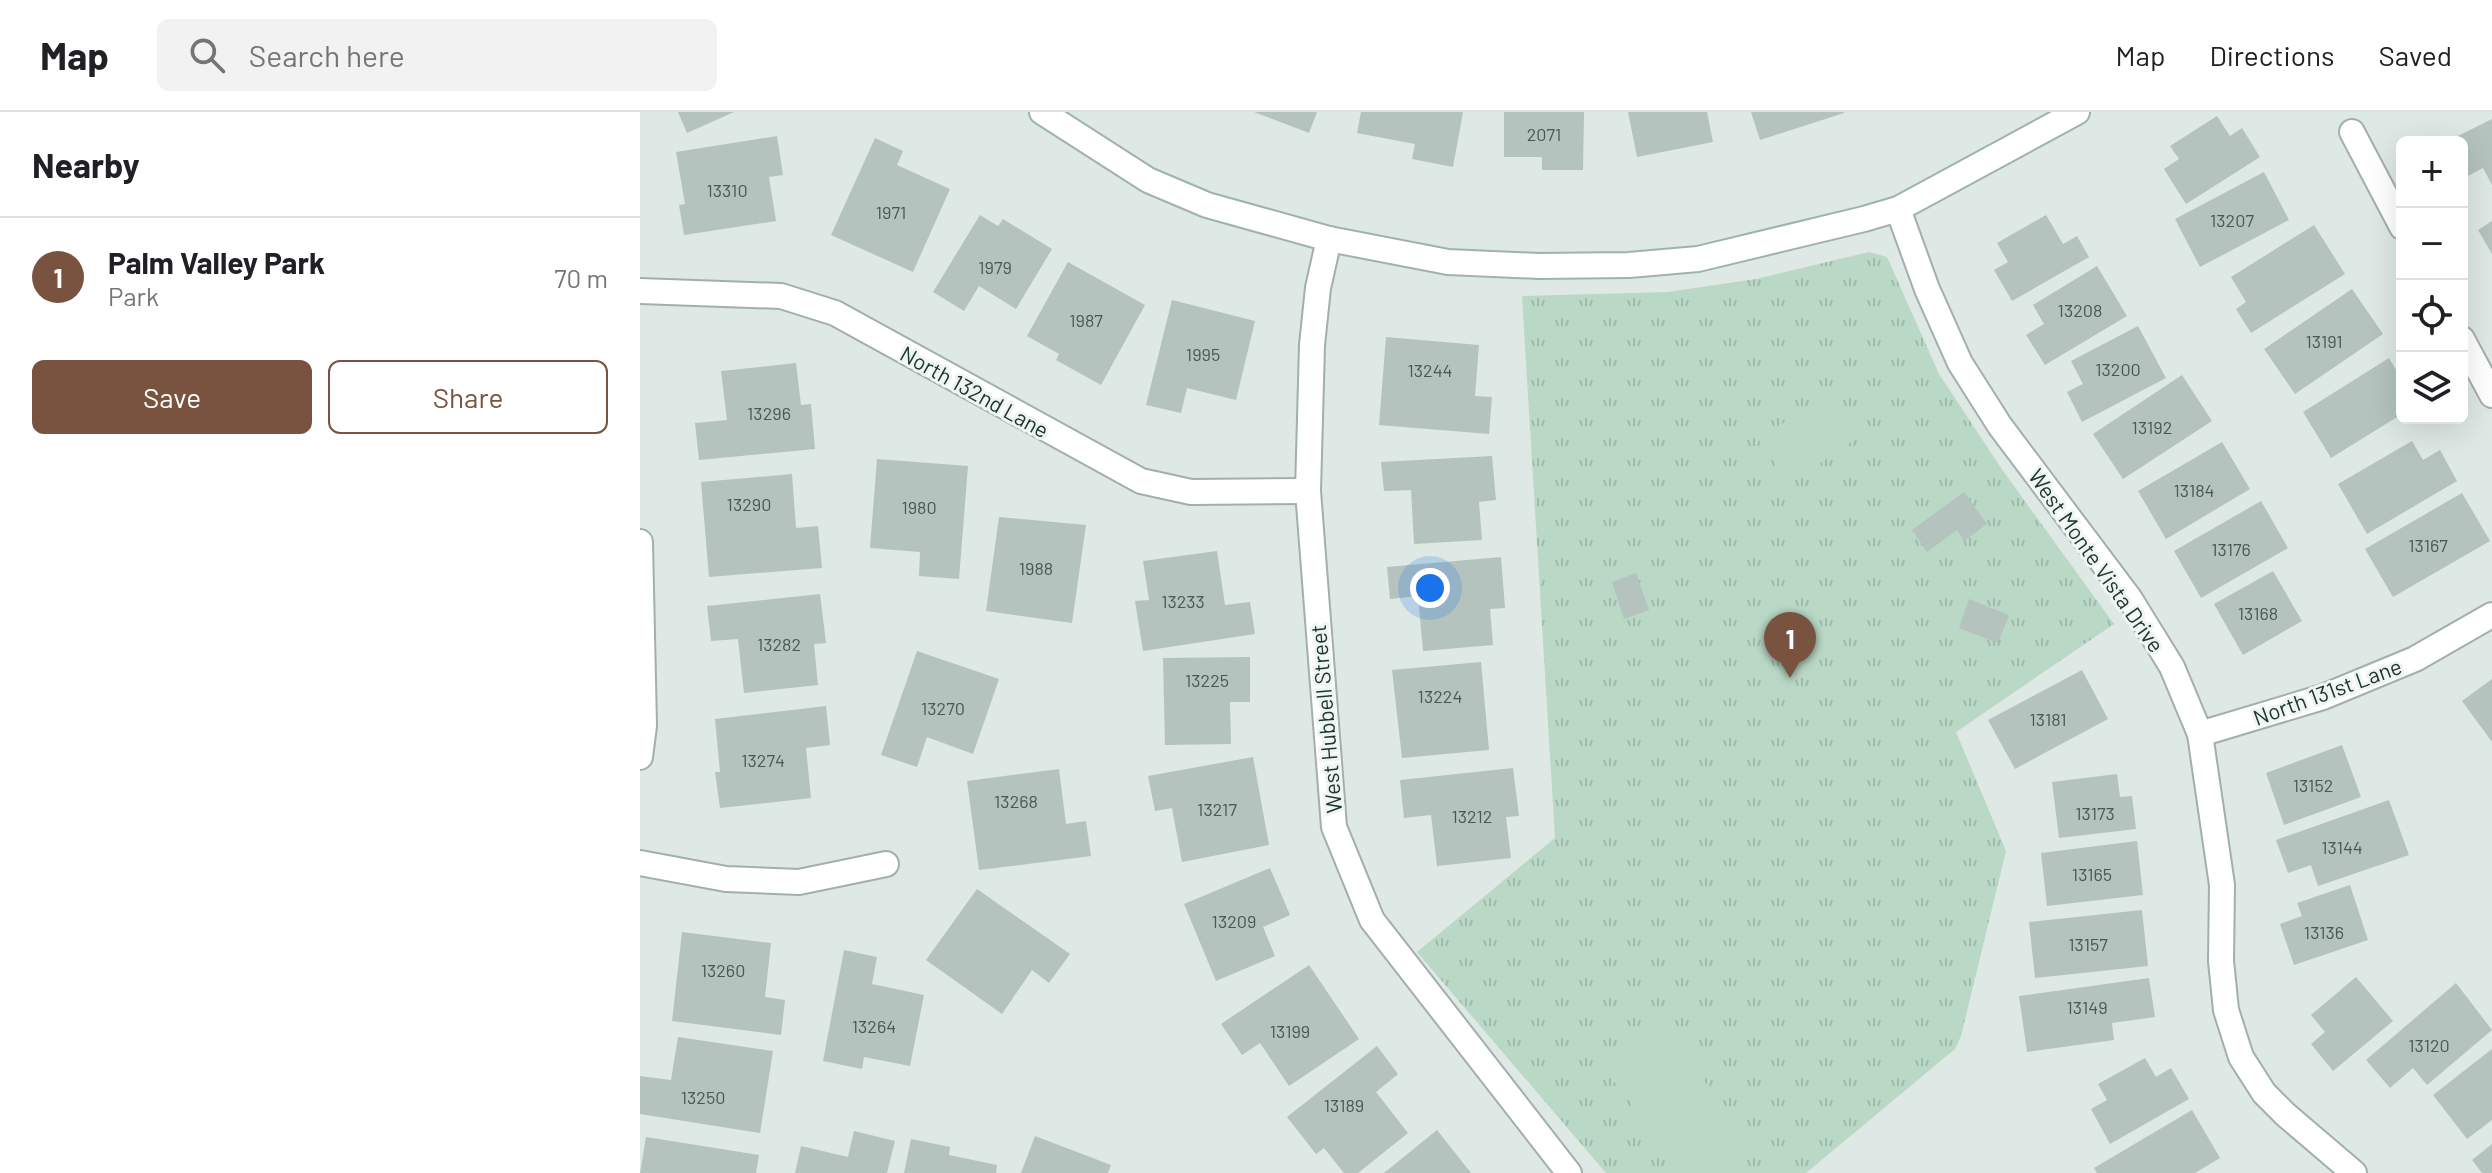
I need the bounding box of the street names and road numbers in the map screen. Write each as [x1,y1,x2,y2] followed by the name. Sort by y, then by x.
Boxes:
[896,339,1054,443] street label: North 132nd Lane
[2024,463,2170,657] street label: West Monte Vista Drive
[1304,624,1346,814] street label: West Hubbell Street
[2249,652,2405,730] street label: North 131st Lane

